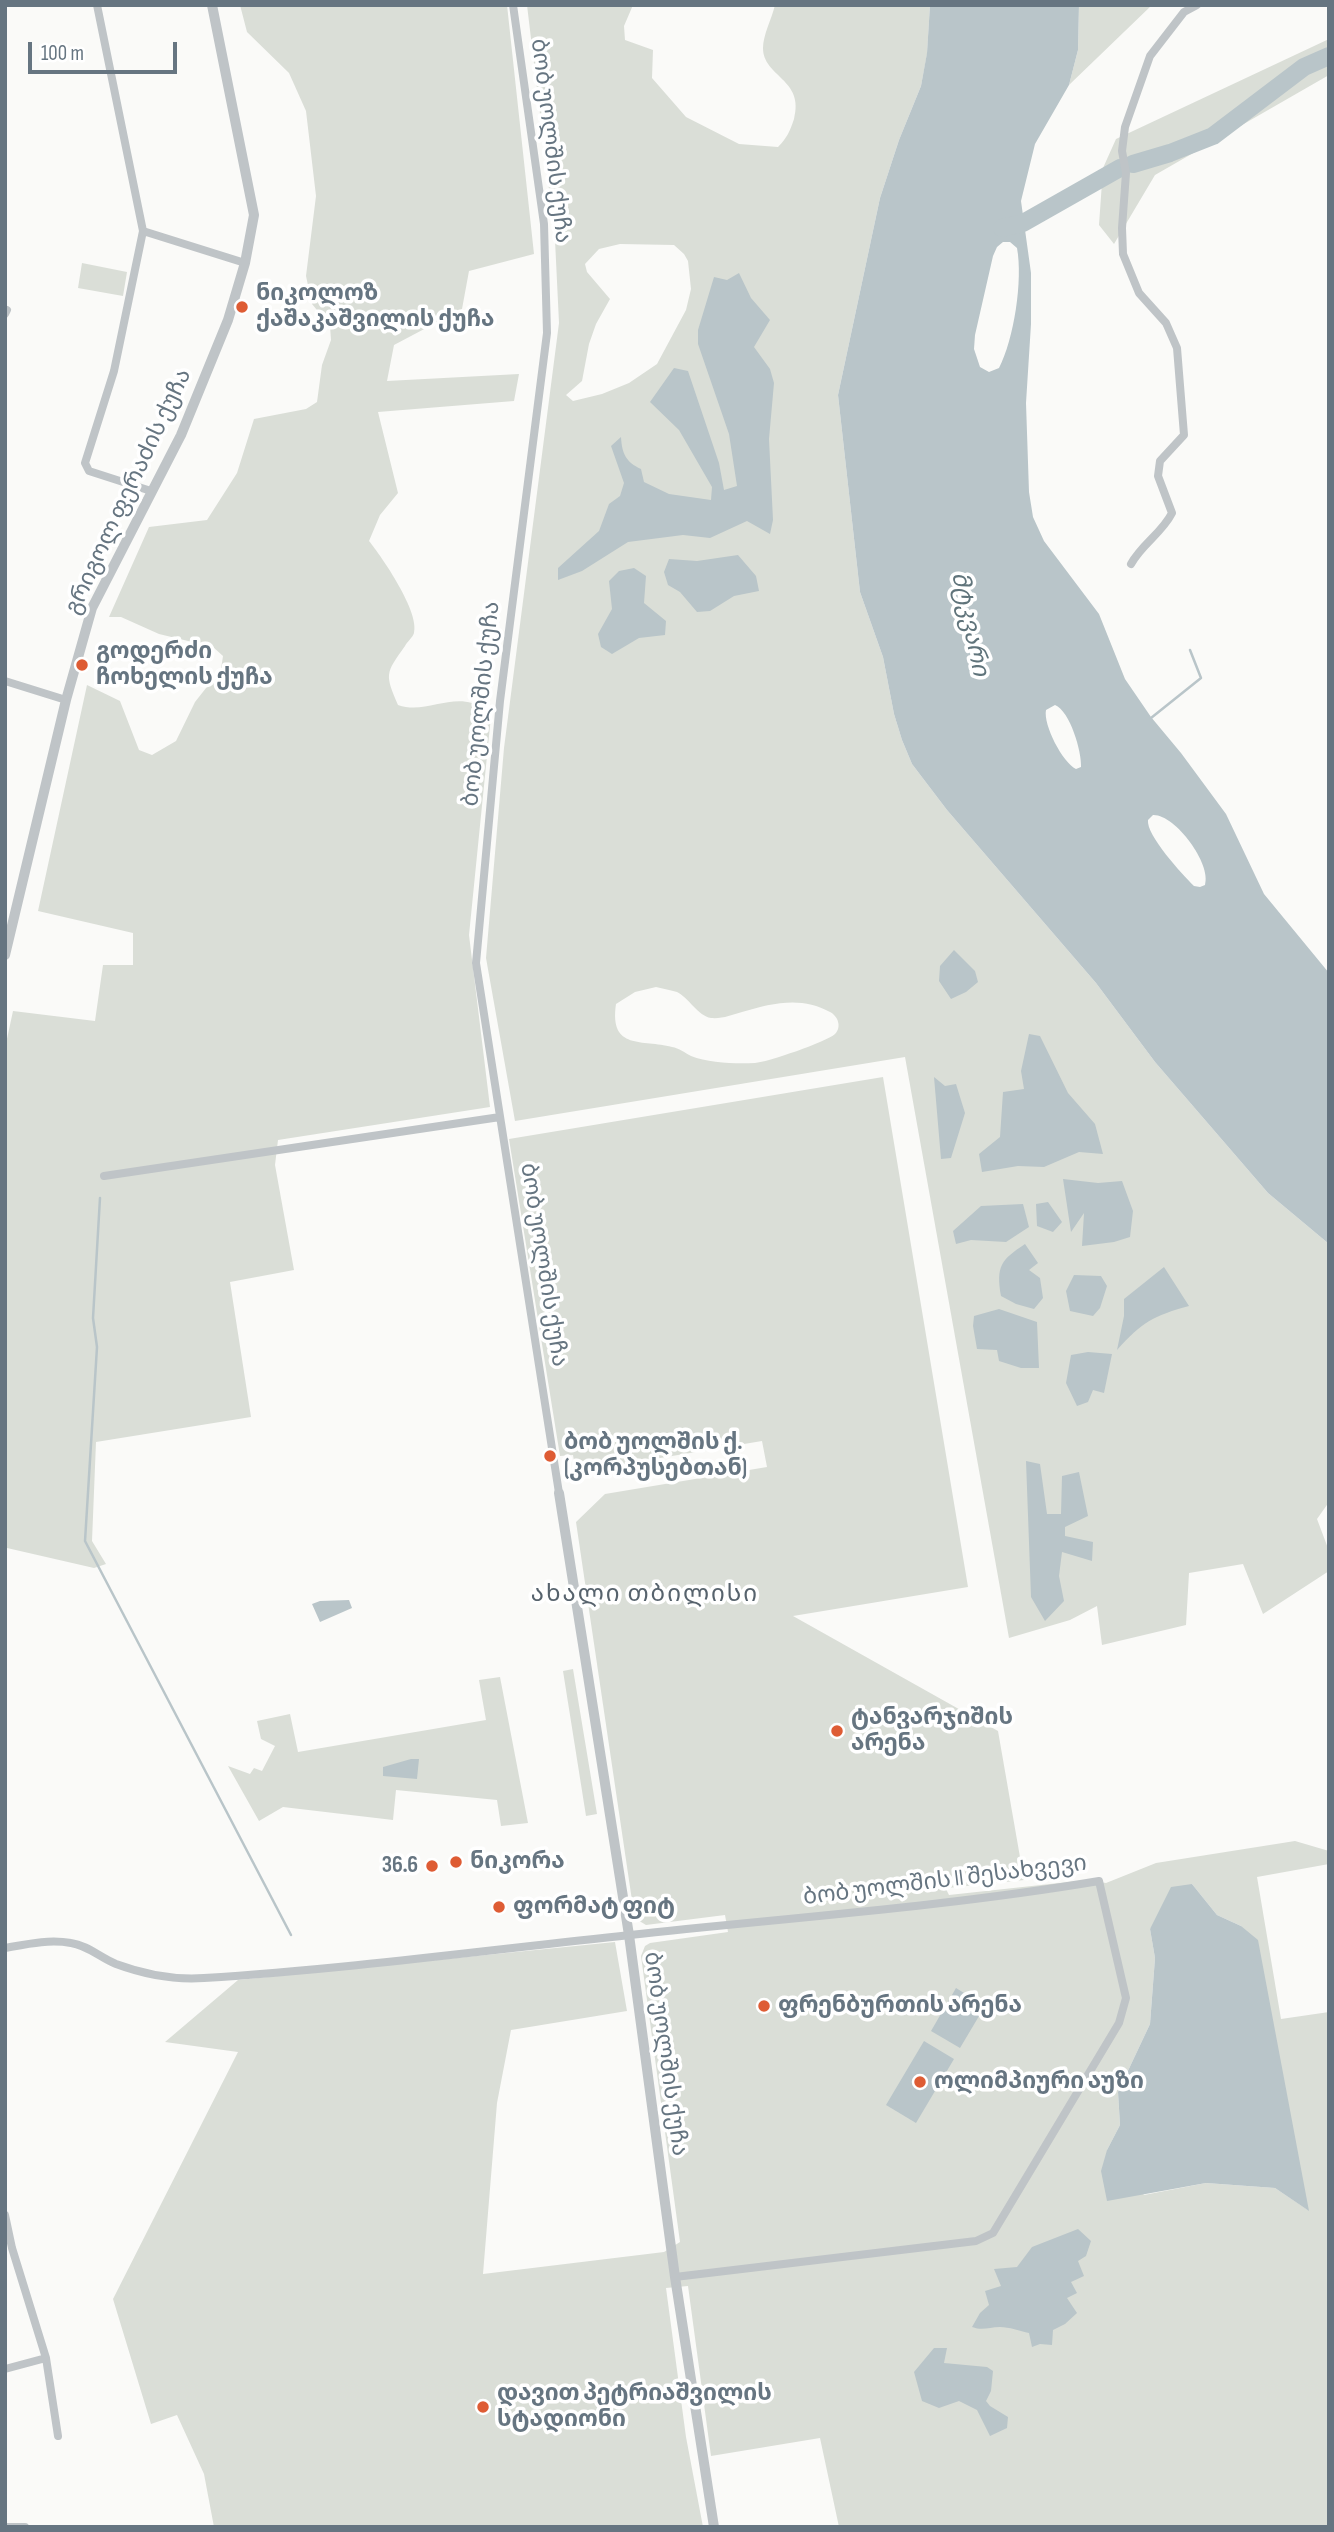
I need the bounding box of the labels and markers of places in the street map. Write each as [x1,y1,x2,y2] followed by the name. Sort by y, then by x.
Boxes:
[256,280,494,334] place label: ნიკოლოზ ქაშაკაშვილის ქუჩა
[234,299,250,315] marker: ნიკოლოზ ქაშაკაშვილის ქუჩა
[96,638,273,692] place label: გოდერძი ჩოხელის ქუჩა
[74,657,90,673] marker: გოდერძი ჩოხელის ქუჩა
[564,1429,747,1483] place label: ბობ უოლშის ქ. (კორპუსებთან)
[542,1448,558,1464] marker: ბობ უოლშის ქ. (კორპუსებთან)
[851,1704,1013,1758] place label: ტანვარჯიშის არენა
[829,1723,845,1739] marker: ტანვარჯიშის არენა
[470,1848,565,1876] place label: ნიკორა
[382,1852,418,1880] place label: 36.6
[448,1854,464,1870] marker: ნიკორა
[424,1858,440,1874] marker: 36.6
[513,1893,675,1921] place label: ფორმატ ფიტ
[491,1899,507,1915] marker: ფორმატ ფიტ
[778,1992,1022,2020] place label: ფრენბურთის არენა
[756,1998,772,2014] marker: ფრენბურთის არენა
[934,2068,1144,2096] place label: ოლიმპიური აუზი
[912,2074,928,2090] marker: ოლიმპიური აუზი
[497,2380,772,2434] place label: დავით პეტრიაშვილის სტადიონი
[475,2399,491,2415] marker: დავით პეტრიაშვილის სტადიონი

